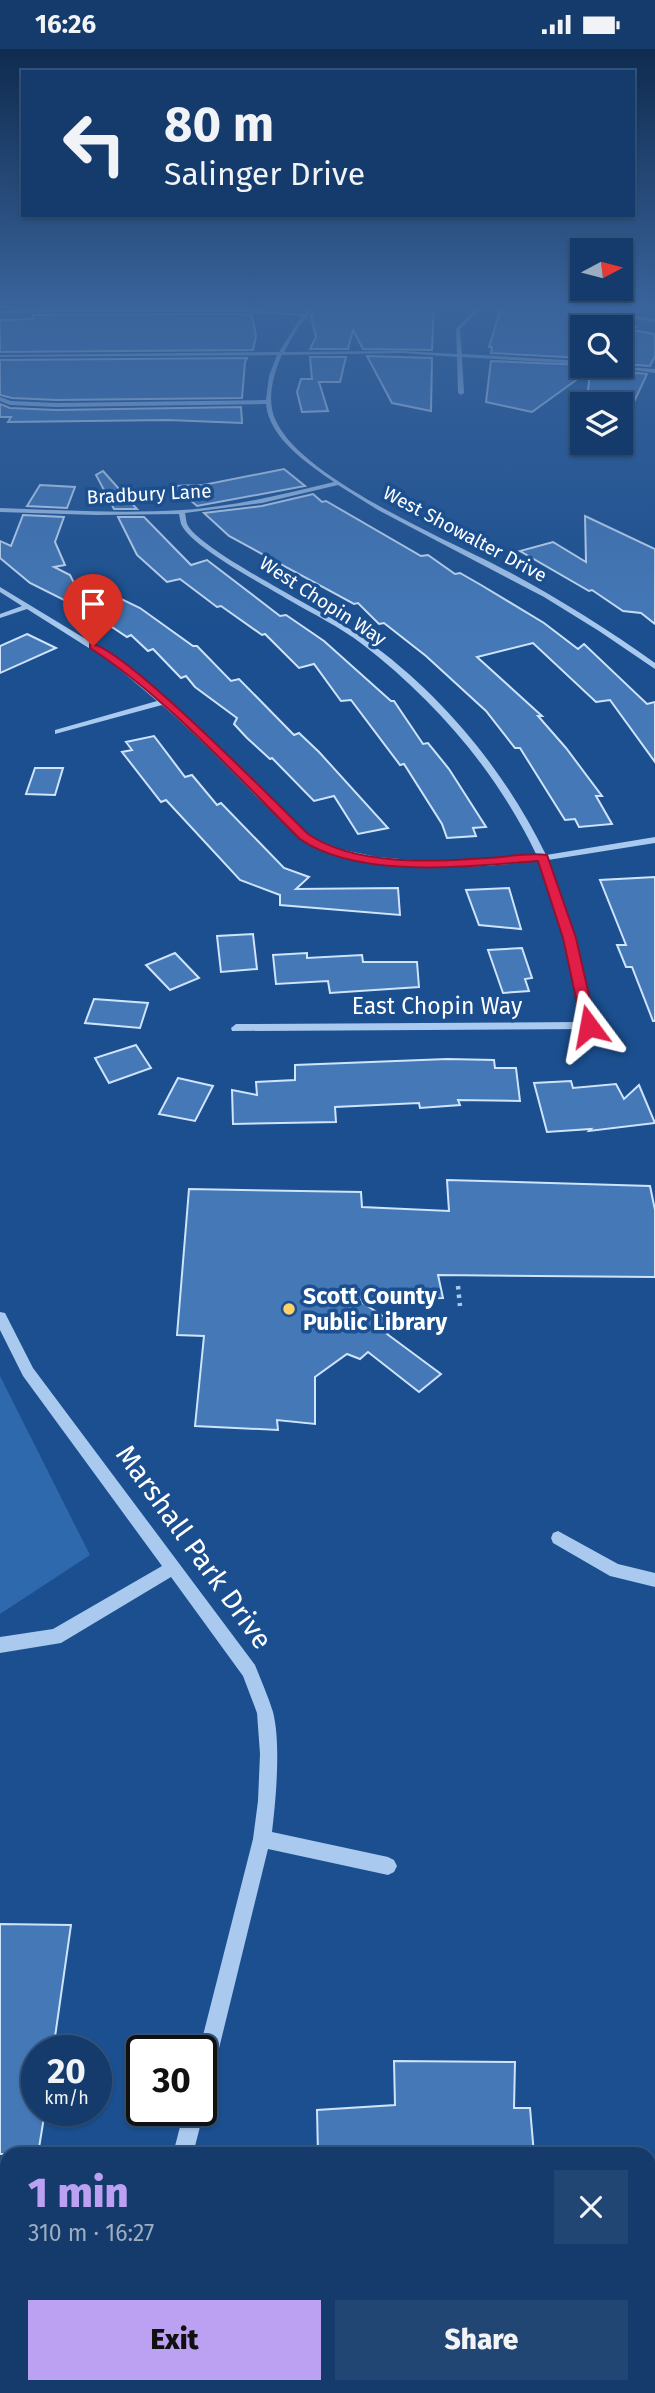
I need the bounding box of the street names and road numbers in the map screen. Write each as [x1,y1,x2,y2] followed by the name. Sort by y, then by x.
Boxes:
[86,479,212,509] street label: Bradbury Lane
[379,481,551,587] street label: West Showalter Drive
[255,551,391,651] street label: West Chopin Way
[352,992,523,1020] street label: East Chopin Way
[109,1439,279,1655] street label: Marshall Park Drive

